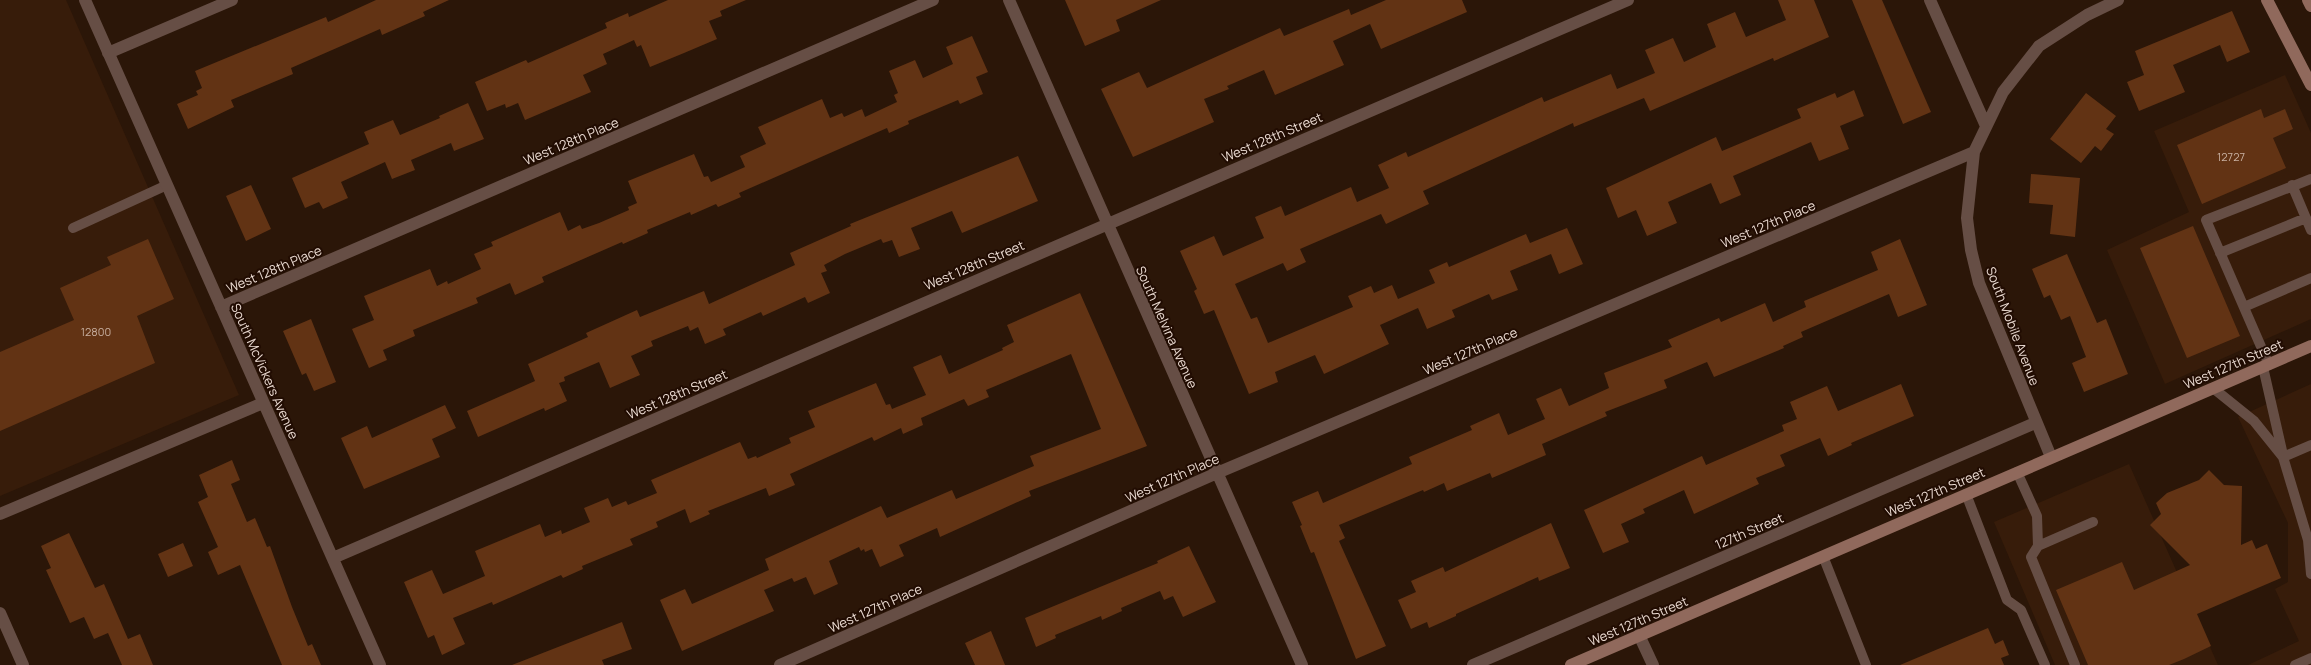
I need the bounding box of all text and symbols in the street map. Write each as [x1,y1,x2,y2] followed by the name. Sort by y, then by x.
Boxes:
[1219,108,1325,166] street label: West 128th Street
[521,113,622,169] street label: West 128th Place
[2217,149,2245,164] house number: 12727
[1718,196,1818,252] street label: West 127th Place
[921,236,1027,294] street label: West 128th Street
[224,241,325,297] street label: West 128th Place
[1132,263,1202,391] street label: South Melvina Avenue
[1982,264,2044,388] street label: South Mobile Avenue
[227,300,303,442] street label: South McVickers Avenue
[1420,323,1520,379] street label: West 127th Place
[81,324,111,339] house number: 12800
[2181,335,2285,393] street label: West 127th Street
[624,365,730,423] street label: West 128th Street
[1122,449,1222,507] street label: West 127th Place
[1883,463,1987,521] street label: West 127th Street
[1712,509,1786,553] street label: 127th Street
[825,579,925,637] street label: West 127th Place
[1586,592,1690,650] street label: West 127th Street

